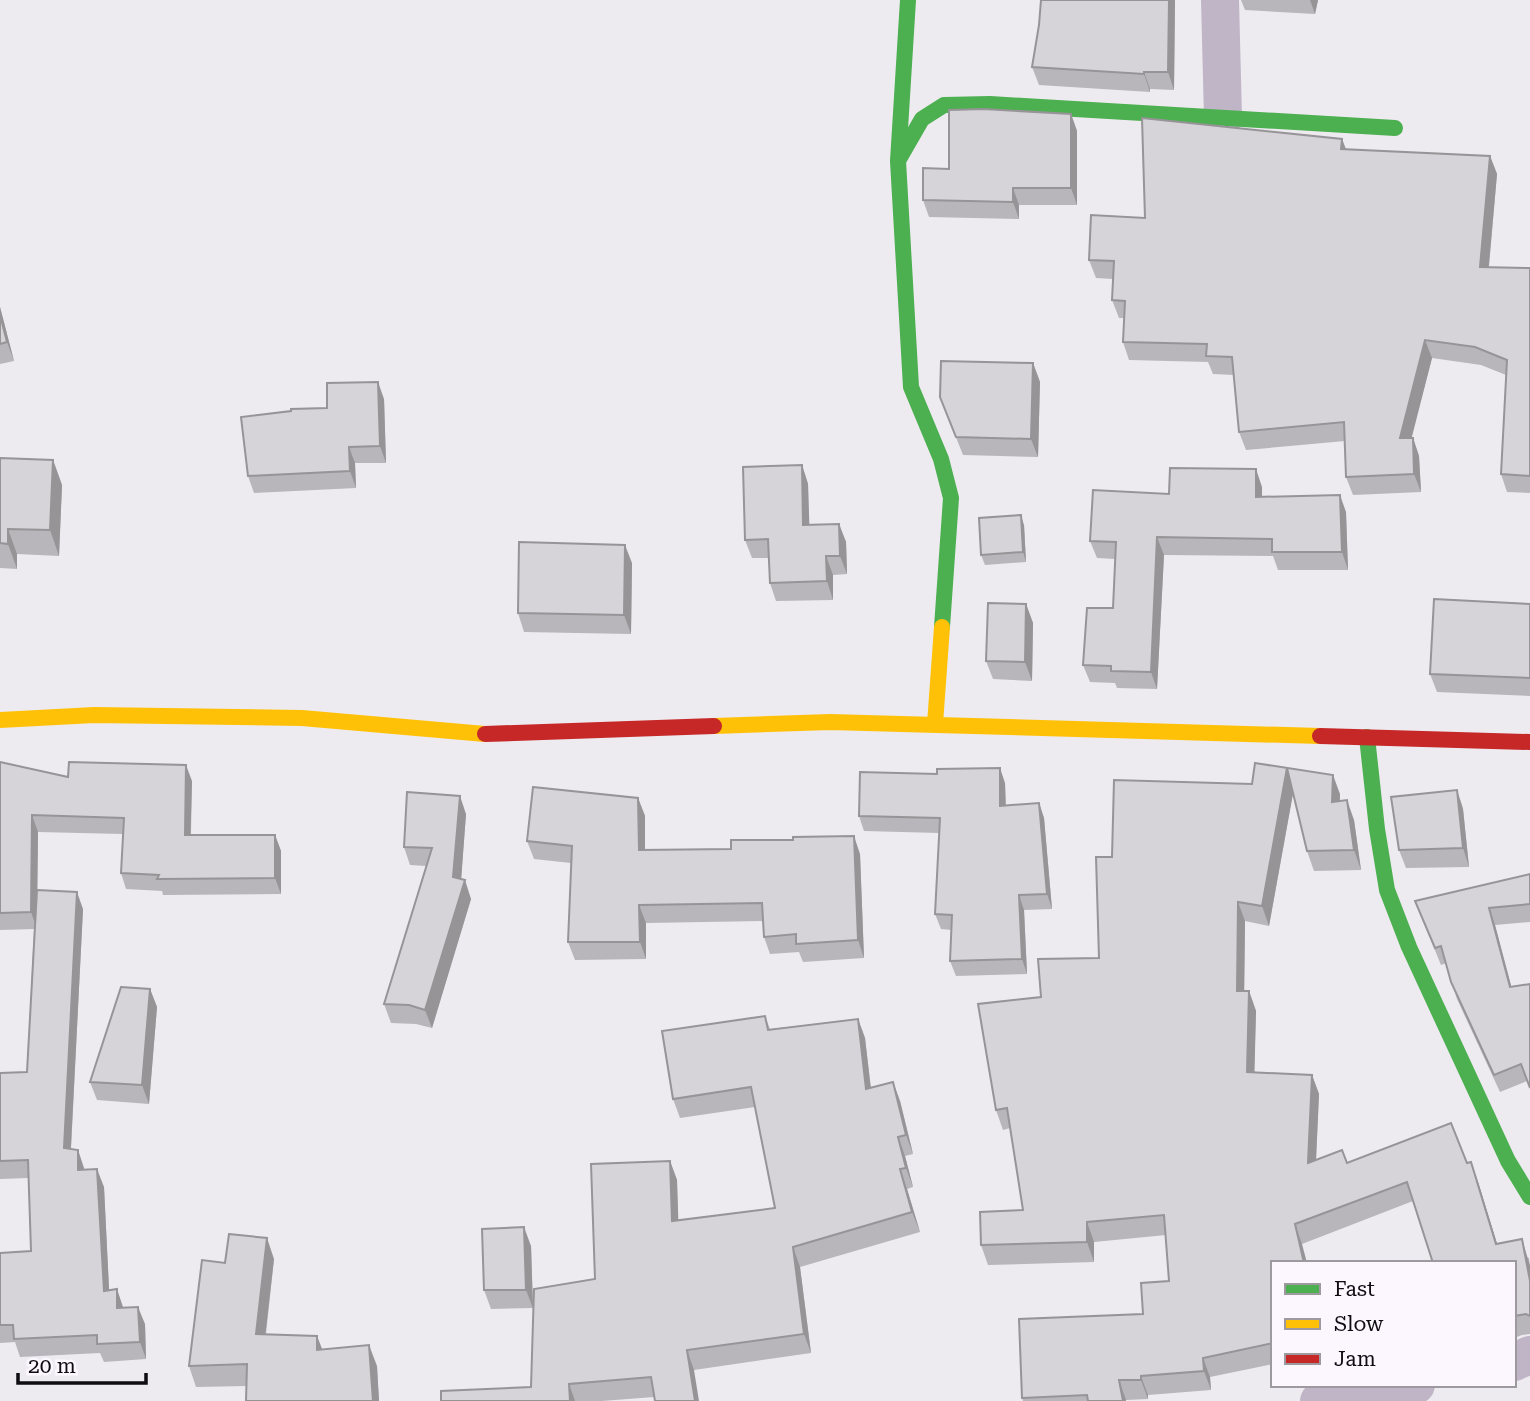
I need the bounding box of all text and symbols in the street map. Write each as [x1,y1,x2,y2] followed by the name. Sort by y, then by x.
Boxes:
[1271,1261,1516,1387] legend
[1334,1277,1375,1301] text: Fast
[1334,1312,1384,1336] text: Slow
[18,1342,145,1386] scale bar
[1334,1347,1376,1371] text: Jam
[28,1354,76,1378] text: 20 m

